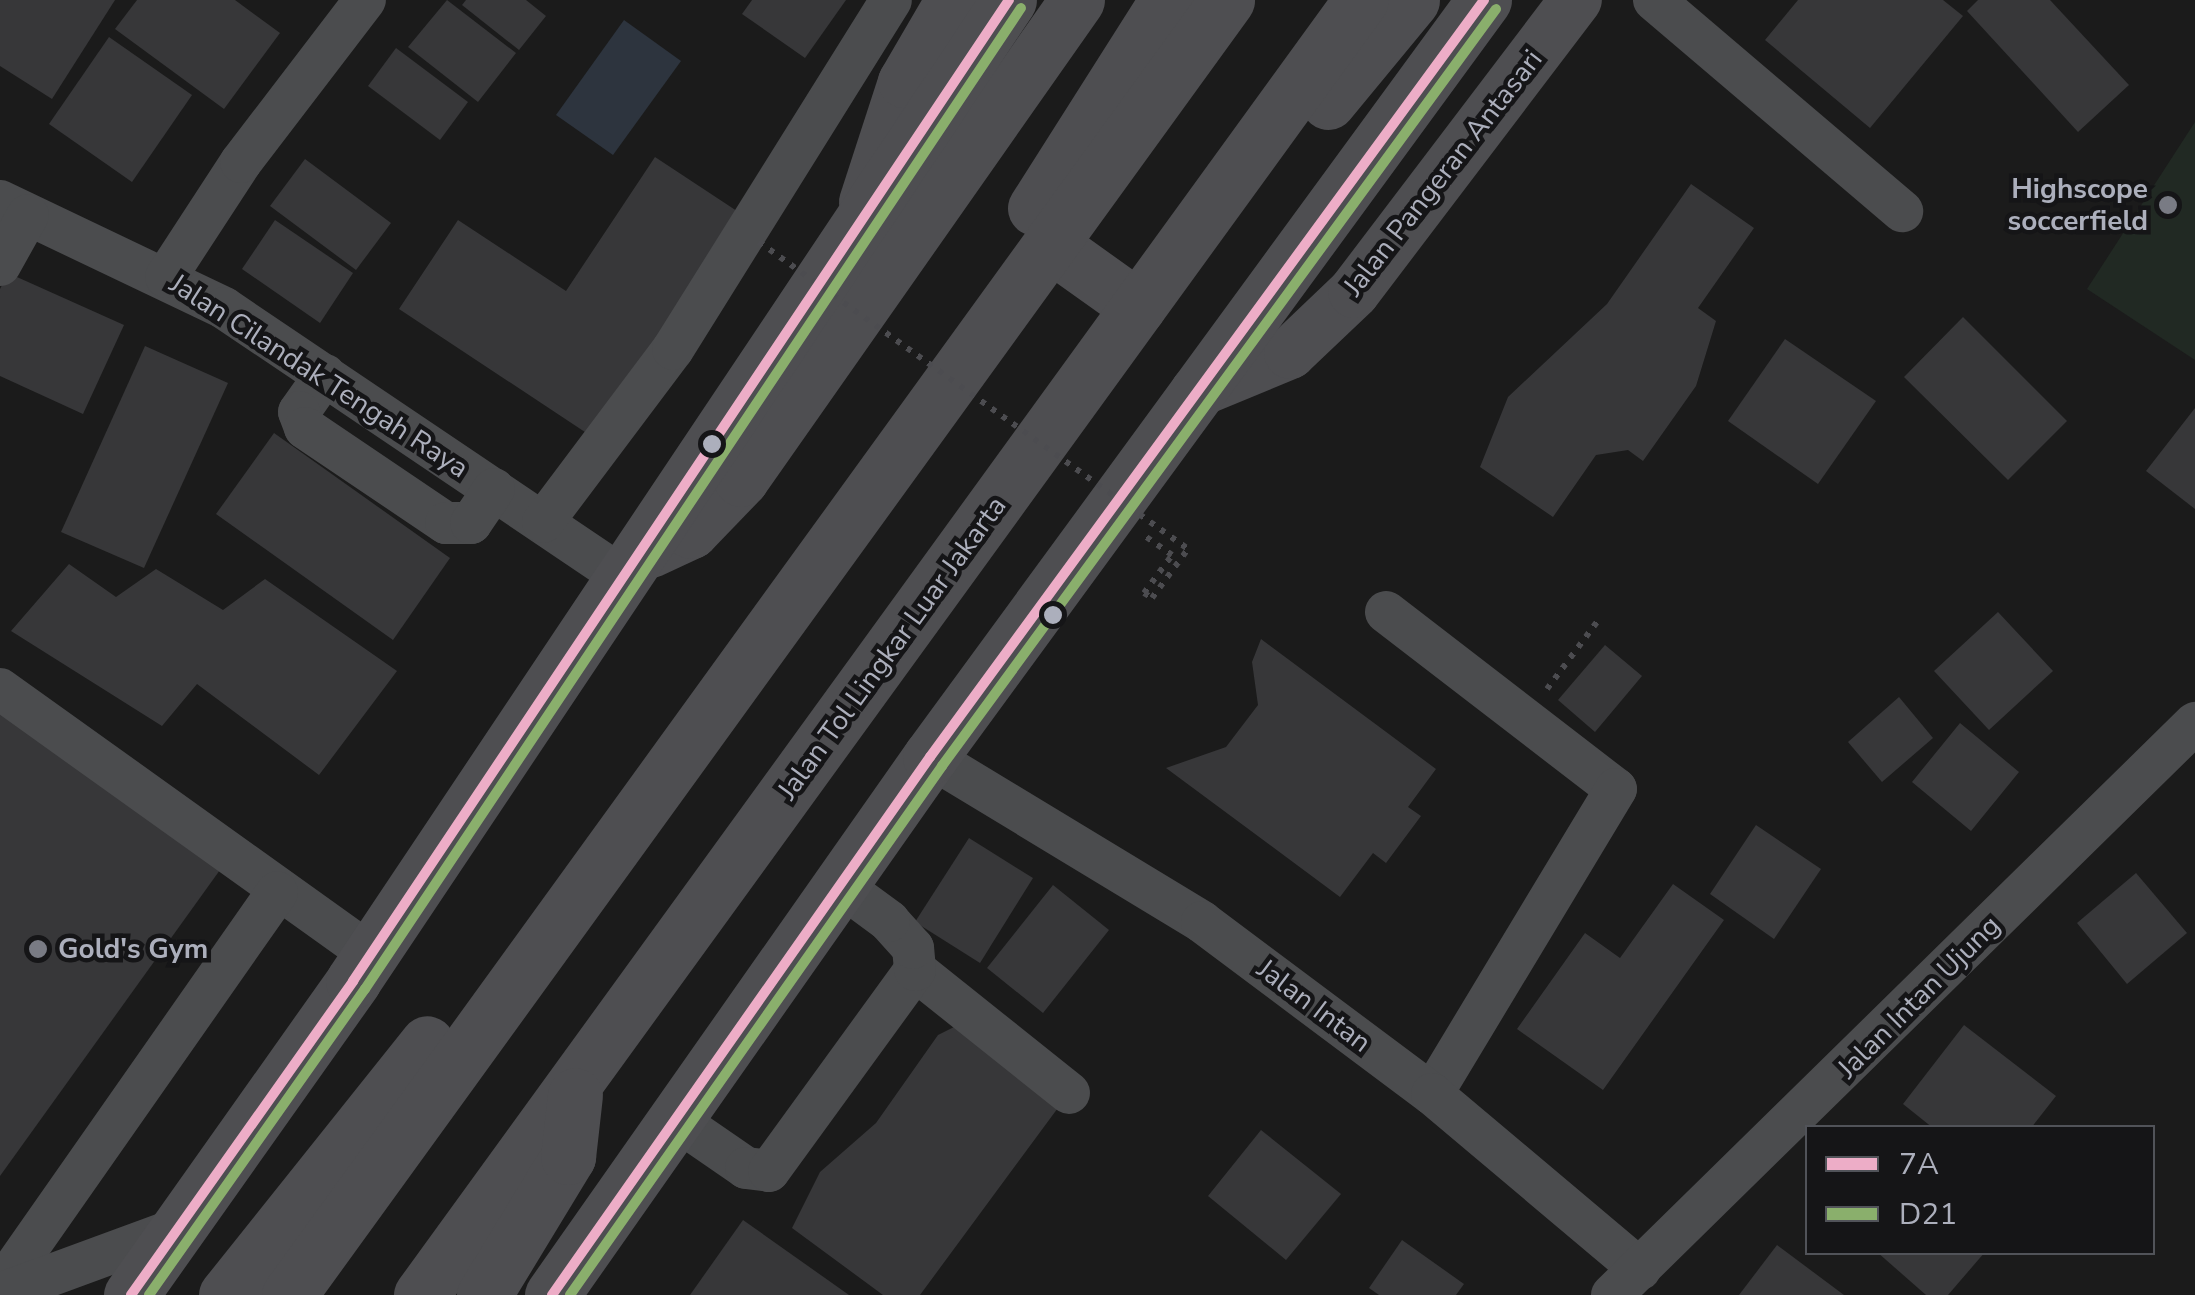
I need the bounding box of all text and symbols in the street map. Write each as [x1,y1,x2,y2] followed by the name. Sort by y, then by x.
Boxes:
[1337,43,1549,303] street label: Jalan Pangeran Antasari
[2008,172,2148,238] place label: Highscope soccerfield
[2157,194,2179,216] marker: Highscope soccerfield
[163,267,475,485] street label: Jalan Cilandak Tengah Raya
[702,434,722,454] unlabelled marker
[771,490,1013,806] street label: Jalan Tol Lingkar Luar Jakarta
[1043,605,1063,625] unlabelled marker
[1831,909,2007,1085] street label: Jalan Intan Ujung
[58,932,208,966] place label: Gold's Gym
[27,938,49,960] marker: Gold's Gym
[1250,952,1378,1060] street label: Jalan Intan
[1805,1125,2155,1255] legend
[1899,1144,1939,1185] text: 7A
[1899,1194,1957,1235] text: D21

